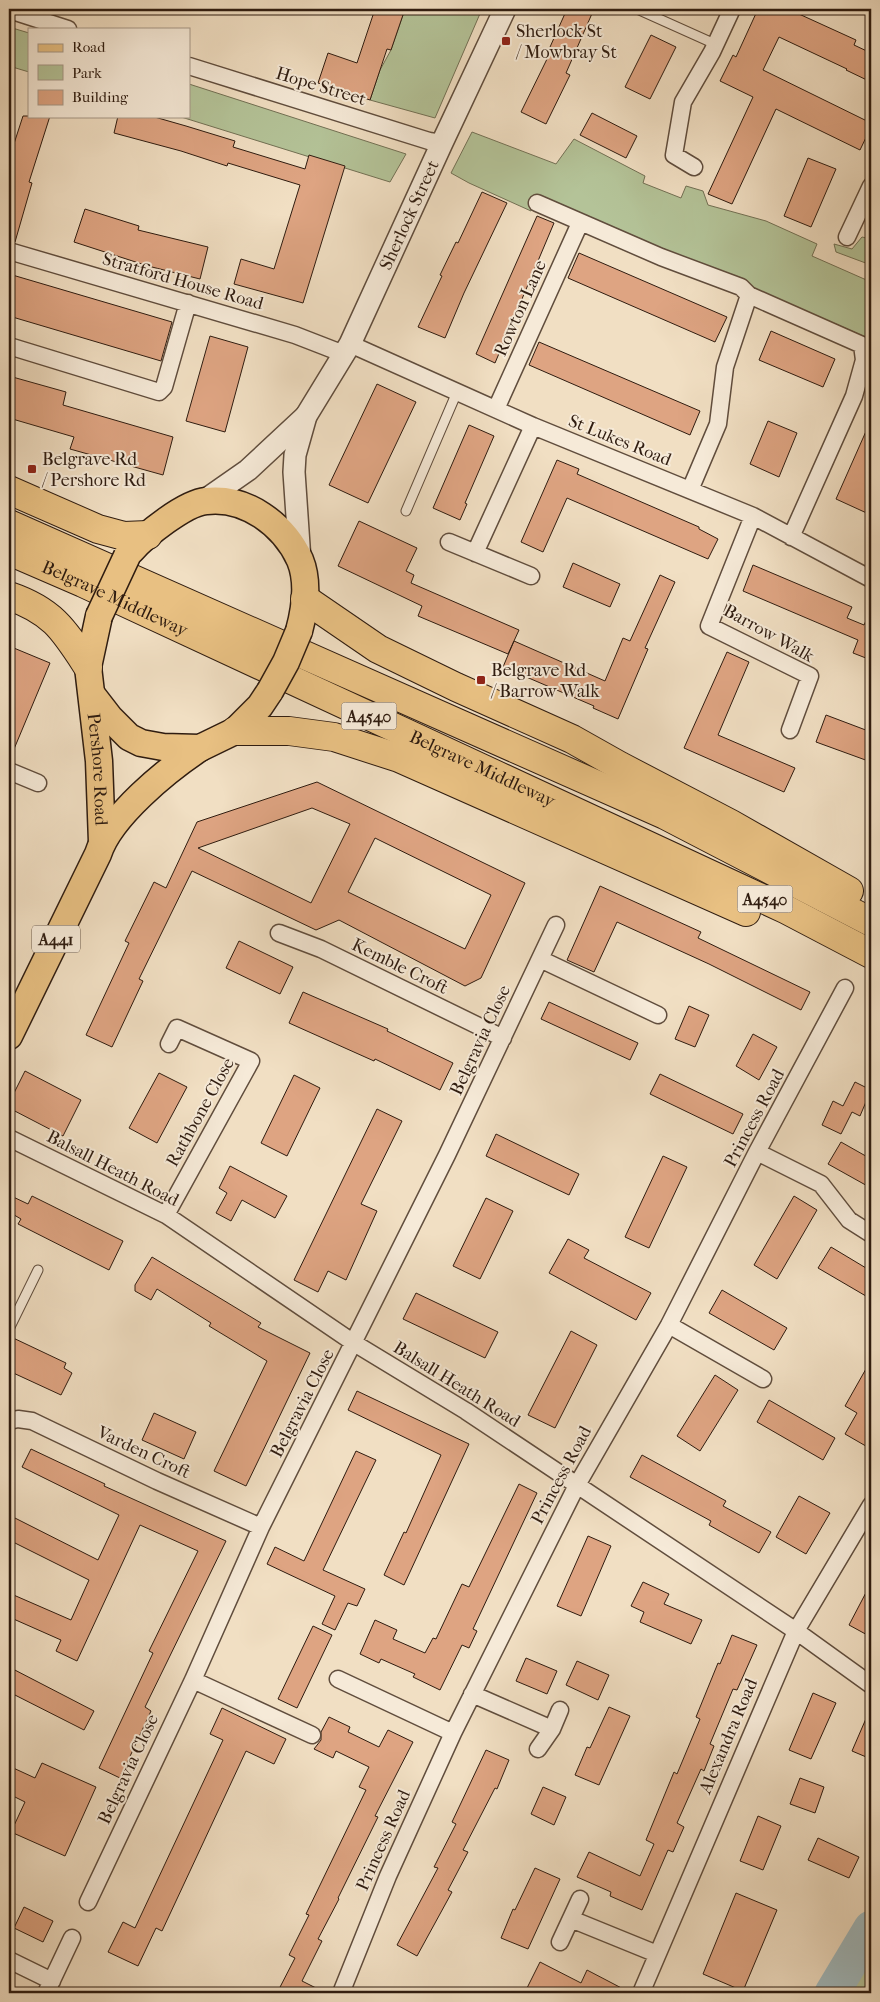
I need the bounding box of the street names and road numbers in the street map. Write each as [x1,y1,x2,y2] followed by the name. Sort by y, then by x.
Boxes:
[273,63,369,110] street label: Hope Street
[375,157,444,273] street label: Sherlock Street
[100,248,266,315] street label: Stratford House Road
[490,257,551,360] street label: Rowton Lane
[565,410,674,471] street label: St Lukes Road
[39,556,192,642] street label: Belgrave Middleway
[720,600,818,667] street label: Barrow Walk
[342,702,396,729] road number: A4540
[82,712,111,826] street label: Pershore Road
[406,726,560,812] street label: Belgrave Middleway
[738,886,792,912] road number: A4540
[32,926,80,952] road number: A441
[348,934,452,999] street label: Kemble Croft
[446,982,515,1099] street label: Belgravia Close
[162,1054,239,1170] street label: Rathbone Close
[720,1065,789,1171] street label: Princess Road
[43,1126,183,1211] street label: Balsall Heath Road
[389,1337,524,1432] street label: Balsall Heath Road
[266,1345,339,1461] street label: Belgravia Close
[93,1421,194,1483] street label: Varden Croft
[527,1422,596,1528] street label: Princess Road
[694,1675,762,1798] street label: Alexandra Road
[94,1711,163,1828] street label: Belgravia Close
[352,1786,415,1894] street label: Princess Road

